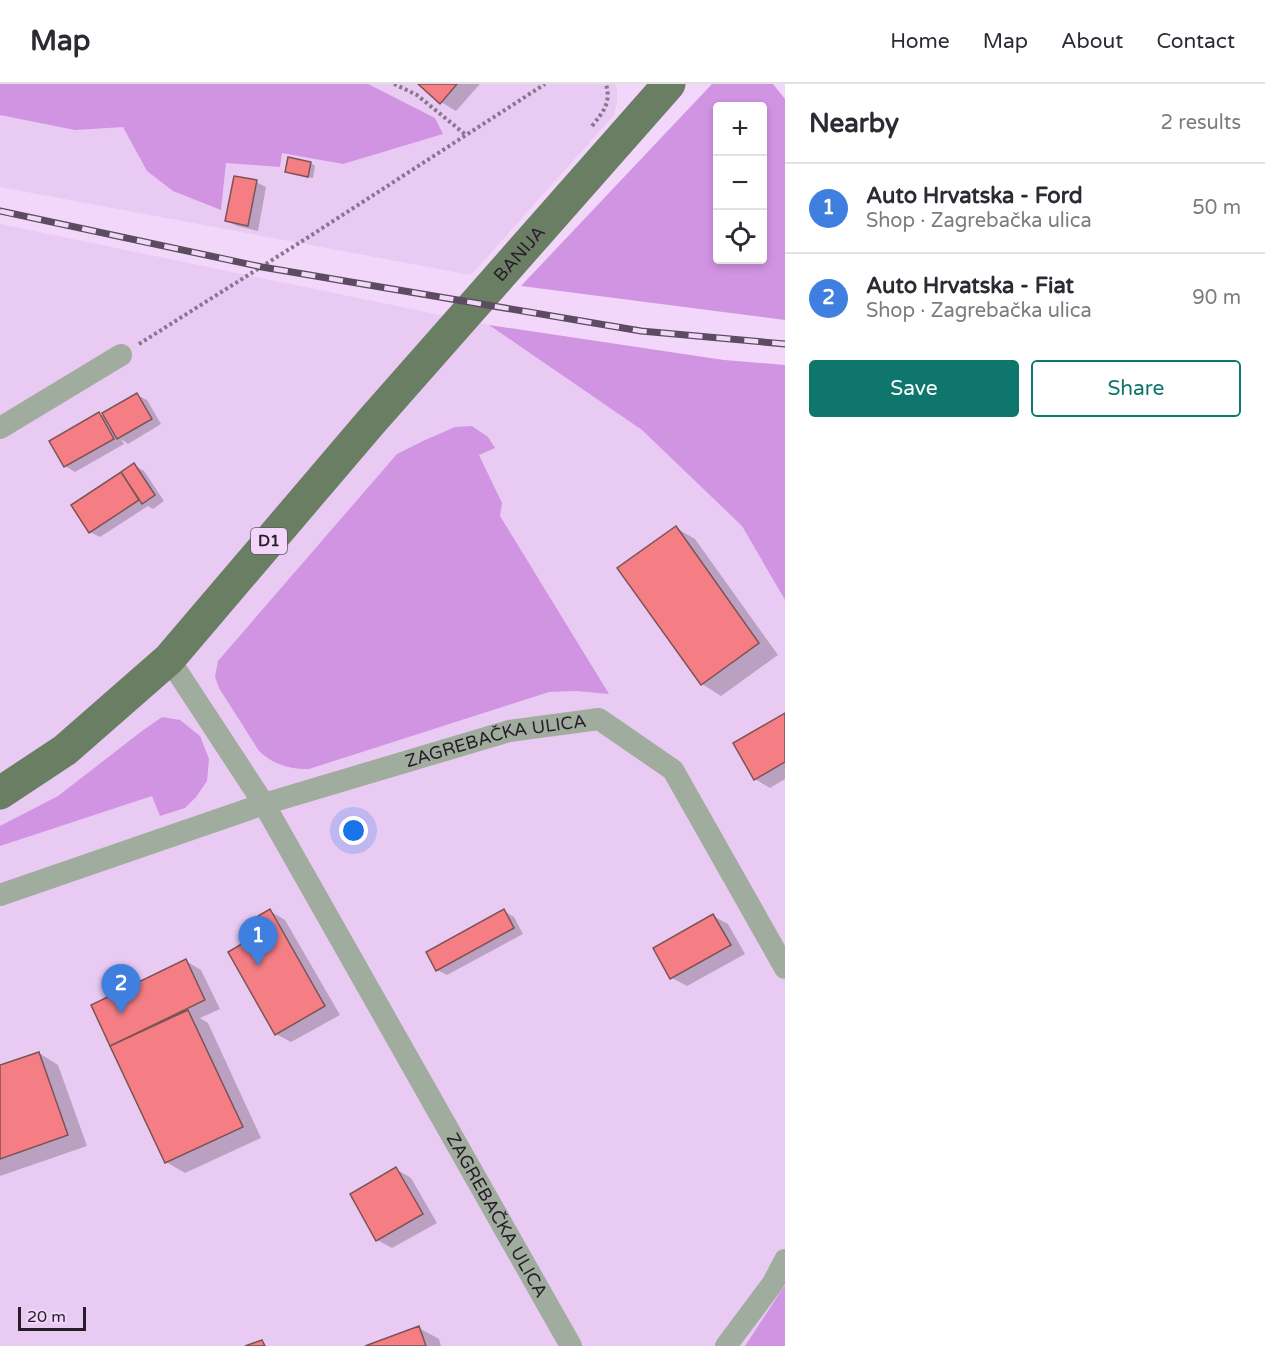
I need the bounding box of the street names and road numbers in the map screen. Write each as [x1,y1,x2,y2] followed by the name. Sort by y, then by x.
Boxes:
[489,221,550,286] street label: BANIJA
[251,528,287,554] road number: D1
[403,710,588,772] street label: ZAGREBAČKA ULICA
[442,1129,552,1301] street label: ZAGREBAČKA ULICA

